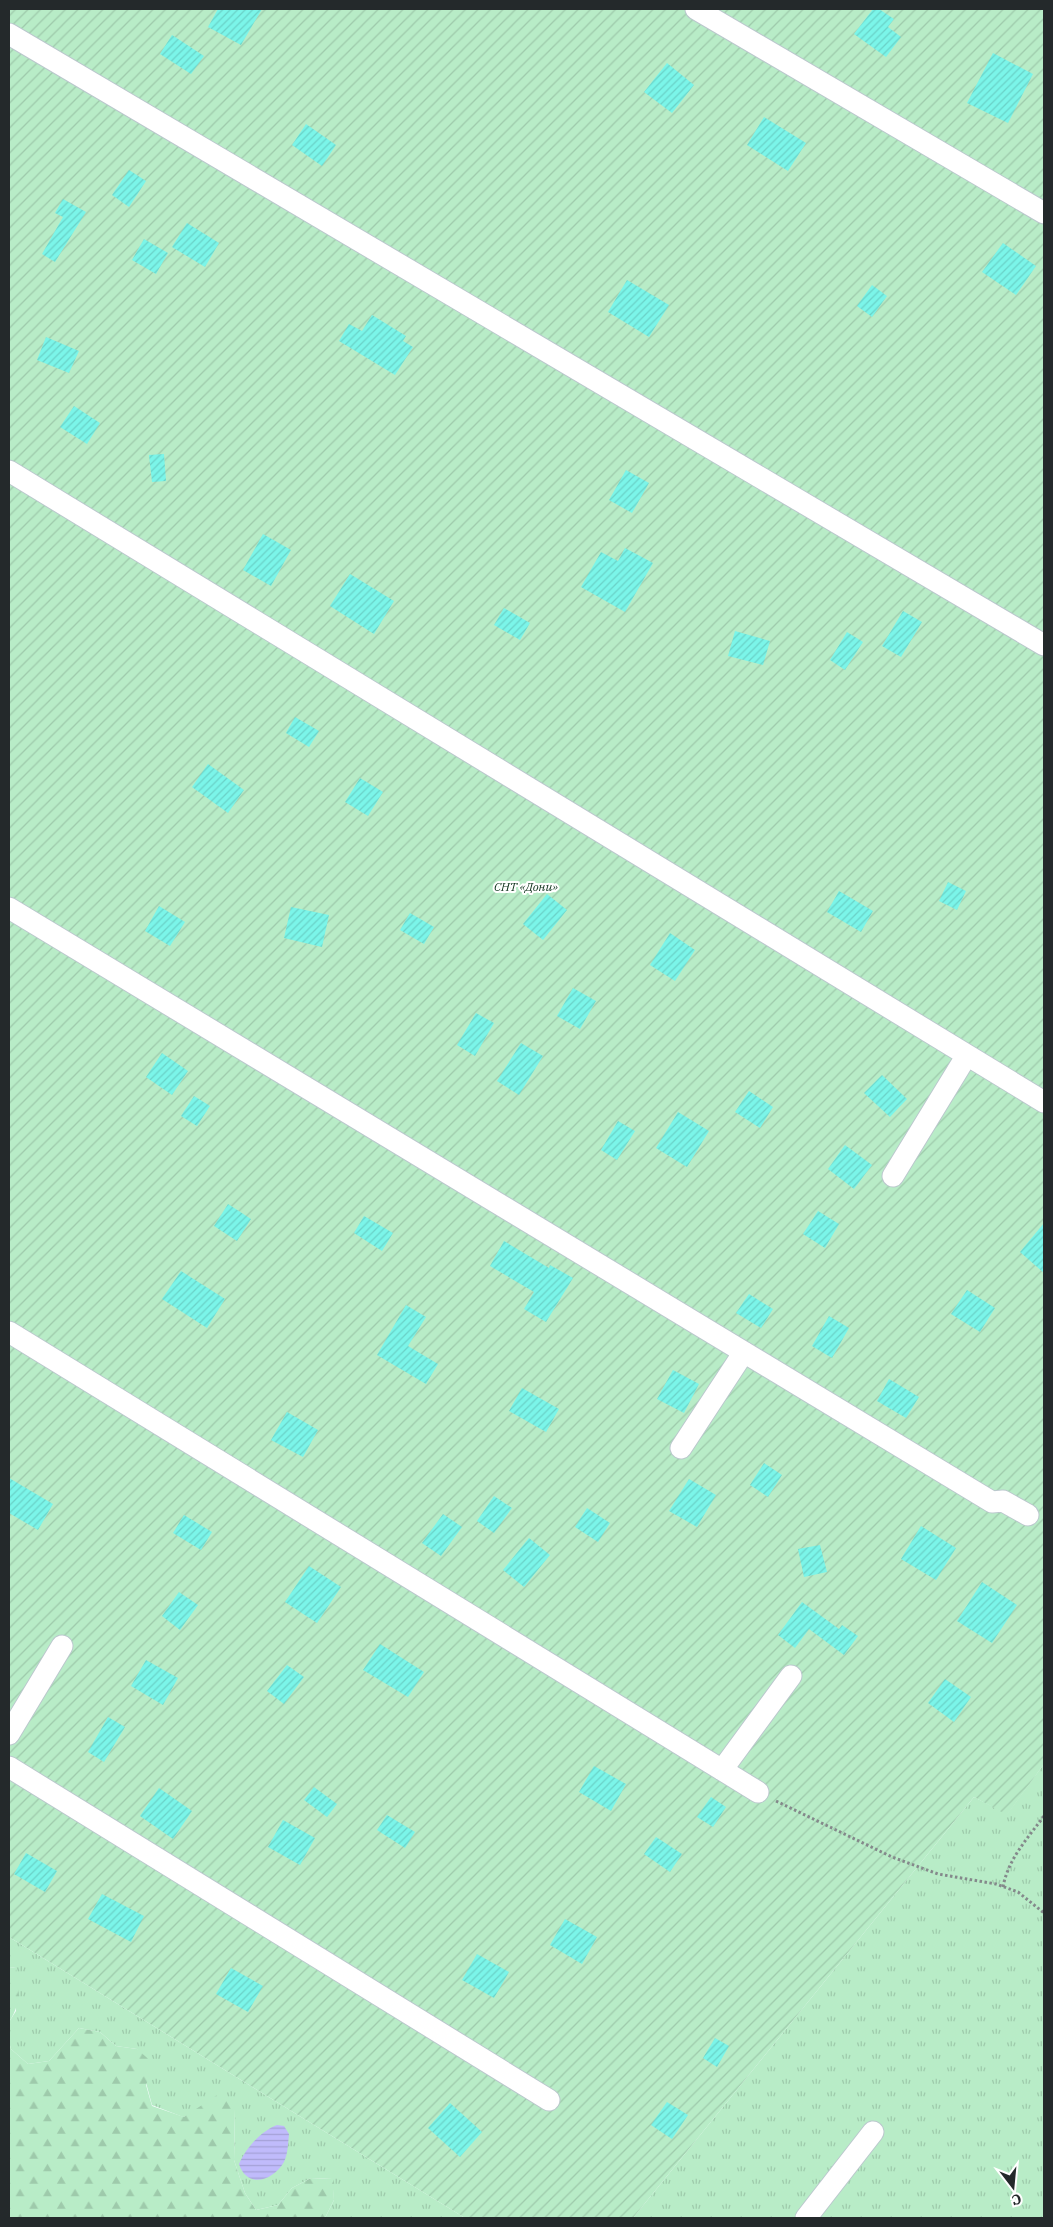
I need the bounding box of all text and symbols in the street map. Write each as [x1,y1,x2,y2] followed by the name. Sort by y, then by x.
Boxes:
[494,879,558,894] park label: СНТ «Дони»
[988,2162,1038,2212] north arrow
[1010,2190,1024,2209] text: С

